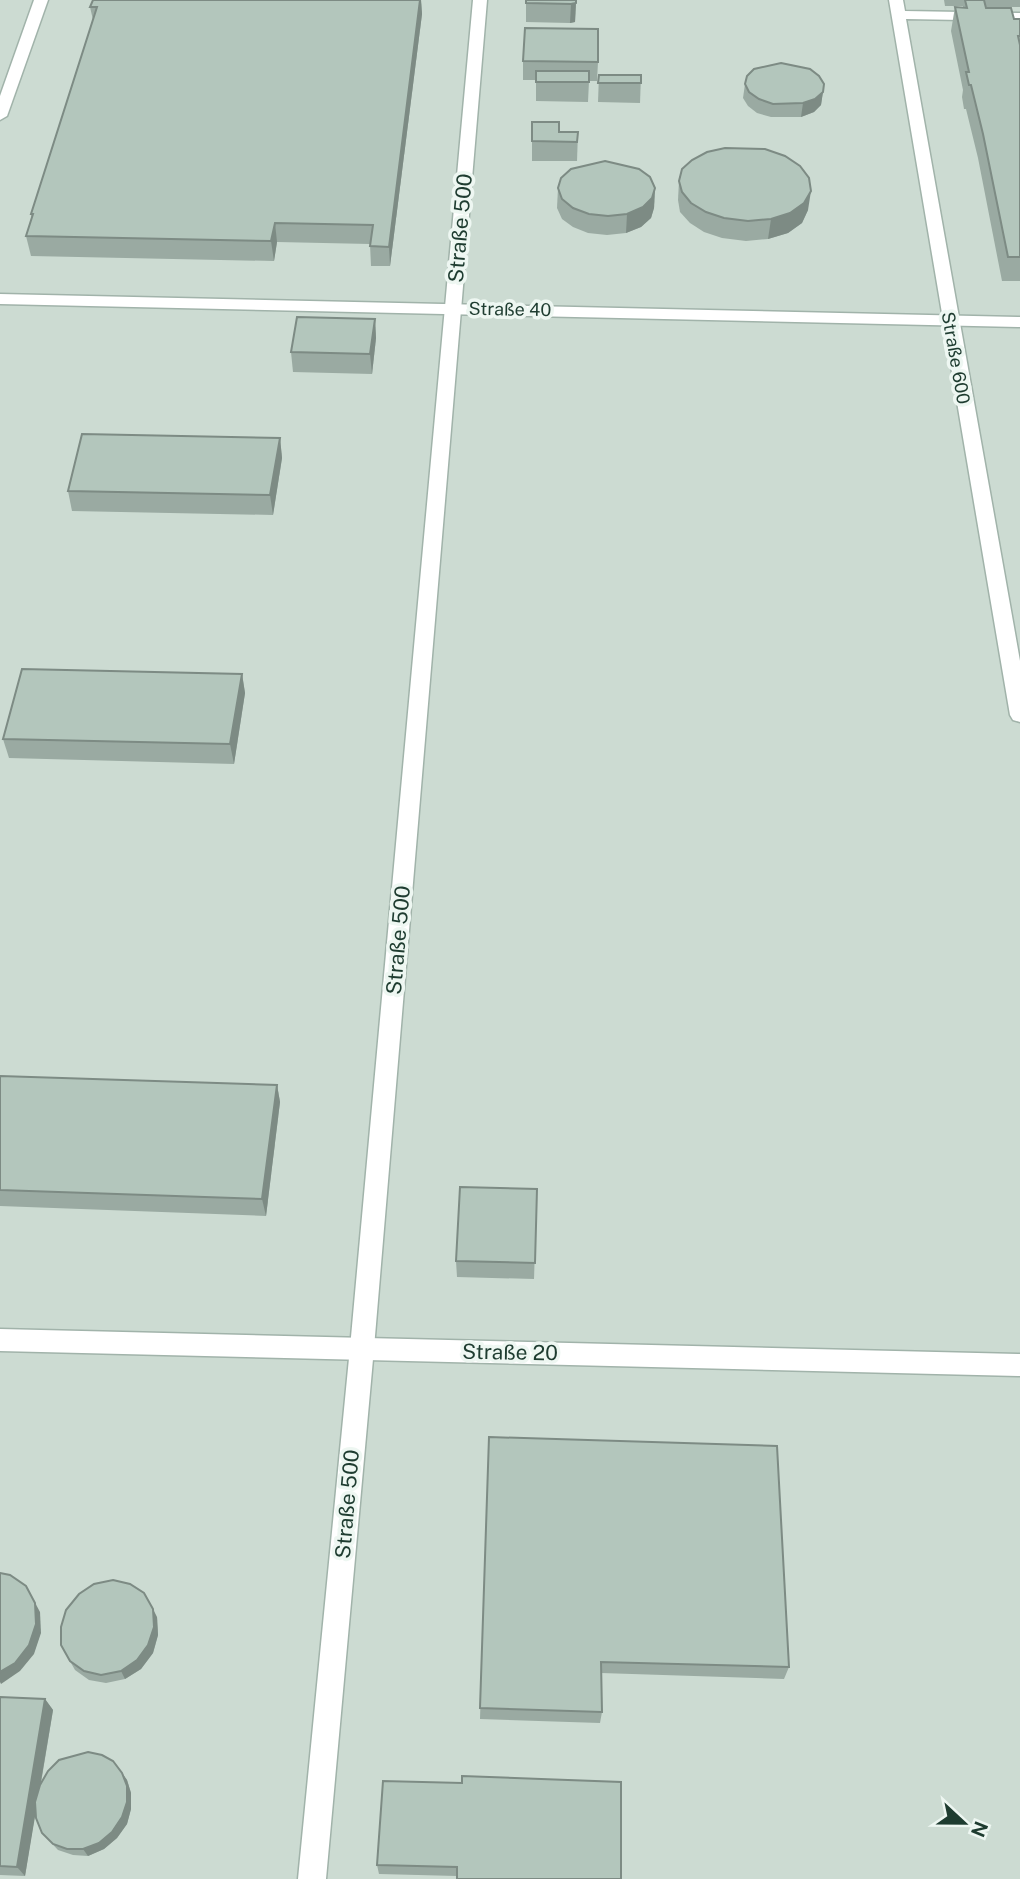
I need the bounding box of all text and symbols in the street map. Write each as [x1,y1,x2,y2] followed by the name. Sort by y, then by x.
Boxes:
[443,172,477,284] street label: Straße 500
[468,298,552,320] street label: Straße 40
[938,310,974,406] street label: Straße 600
[381,884,415,996] street label: Straße 500
[462,1339,558,1365] street label: Straße 20
[330,1448,364,1560] street label: Straße 500
[929,1788,999,1858] north arrow
[967,1818,993,1840] text: N

